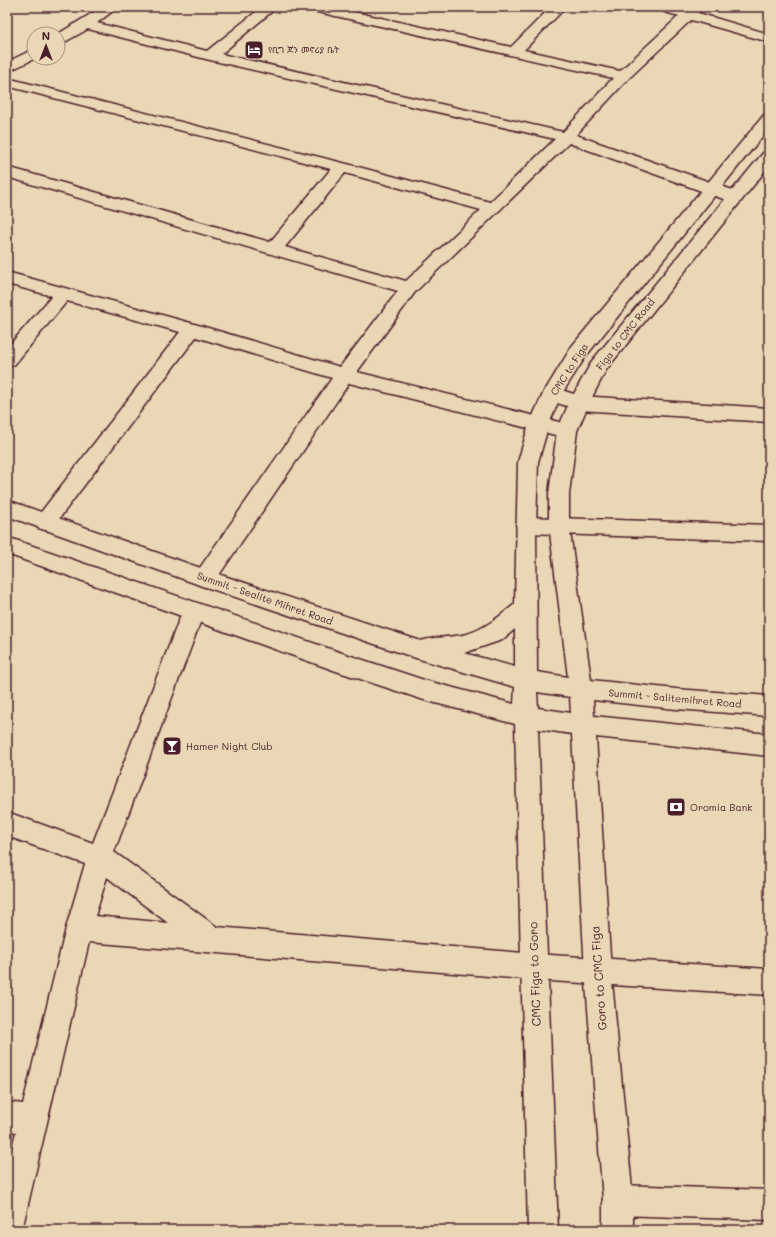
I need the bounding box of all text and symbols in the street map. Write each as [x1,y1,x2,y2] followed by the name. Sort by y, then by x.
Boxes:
[26,26,66,66] north arrow
[42,28,50,43] text: N
[243,39,265,61] hotel icon: የቢግ ጆን መኖሪያ ቤት
[268,44,340,55] place label: የቢግ ጆን መኖሪያ ቤት
[592,295,658,373] street label: Figa to CMC Road
[547,340,591,398] street label: CMC to Figa
[195,568,335,628] street label: Summit - Sealite Mihret Road
[608,685,742,711] street label: Summit - Salitemihret Road
[161,735,183,757] bar icon: Hamer Night Club
[186,739,273,753] place label: Hamer Night Club
[665,796,687,818] bank icon: Oromia Bank
[690,800,753,814] place label: Oromia Bank
[524,921,544,1027] street label: CMC Figa to Goro
[586,925,610,1031] street label: Goro to CMC Figa

